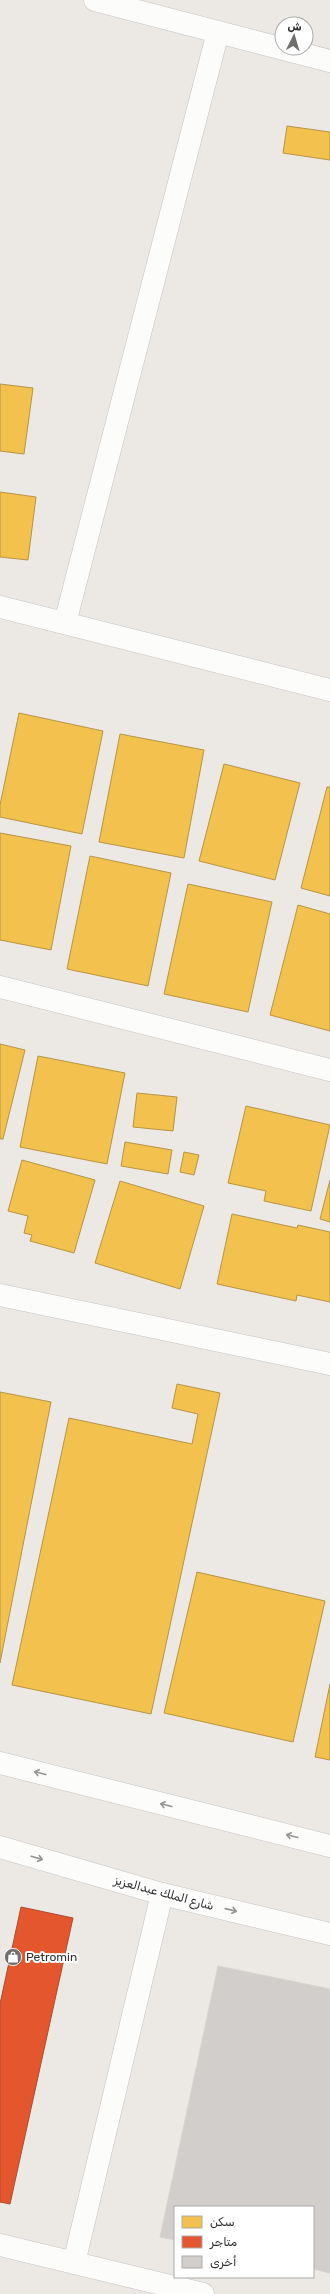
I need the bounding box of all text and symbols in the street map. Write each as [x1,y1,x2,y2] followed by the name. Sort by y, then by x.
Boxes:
[274,16,314,56] north arrow
[287,19,302,34] text: ش
[34,1769,47,1776] one-way arrow
[160,1801,173,1808] one-way arrow
[286,1832,299,1840] one-way arrow
[31,1855,44,1862] one-way arrow
[111,1873,215,1915] street label: شارع الملك عبدالعزيز
[224,1907,237,1914] one-way arrow
[3,1947,23,1967] shop icon: Petromin
[26,1950,77,1964] place label: Petromin
[174,2206,314,2278] legend
[210,2215,235,2229] text: سكن
[209,2235,238,2250] text: متاجر
[210,2255,236,2270] text: أخرى

